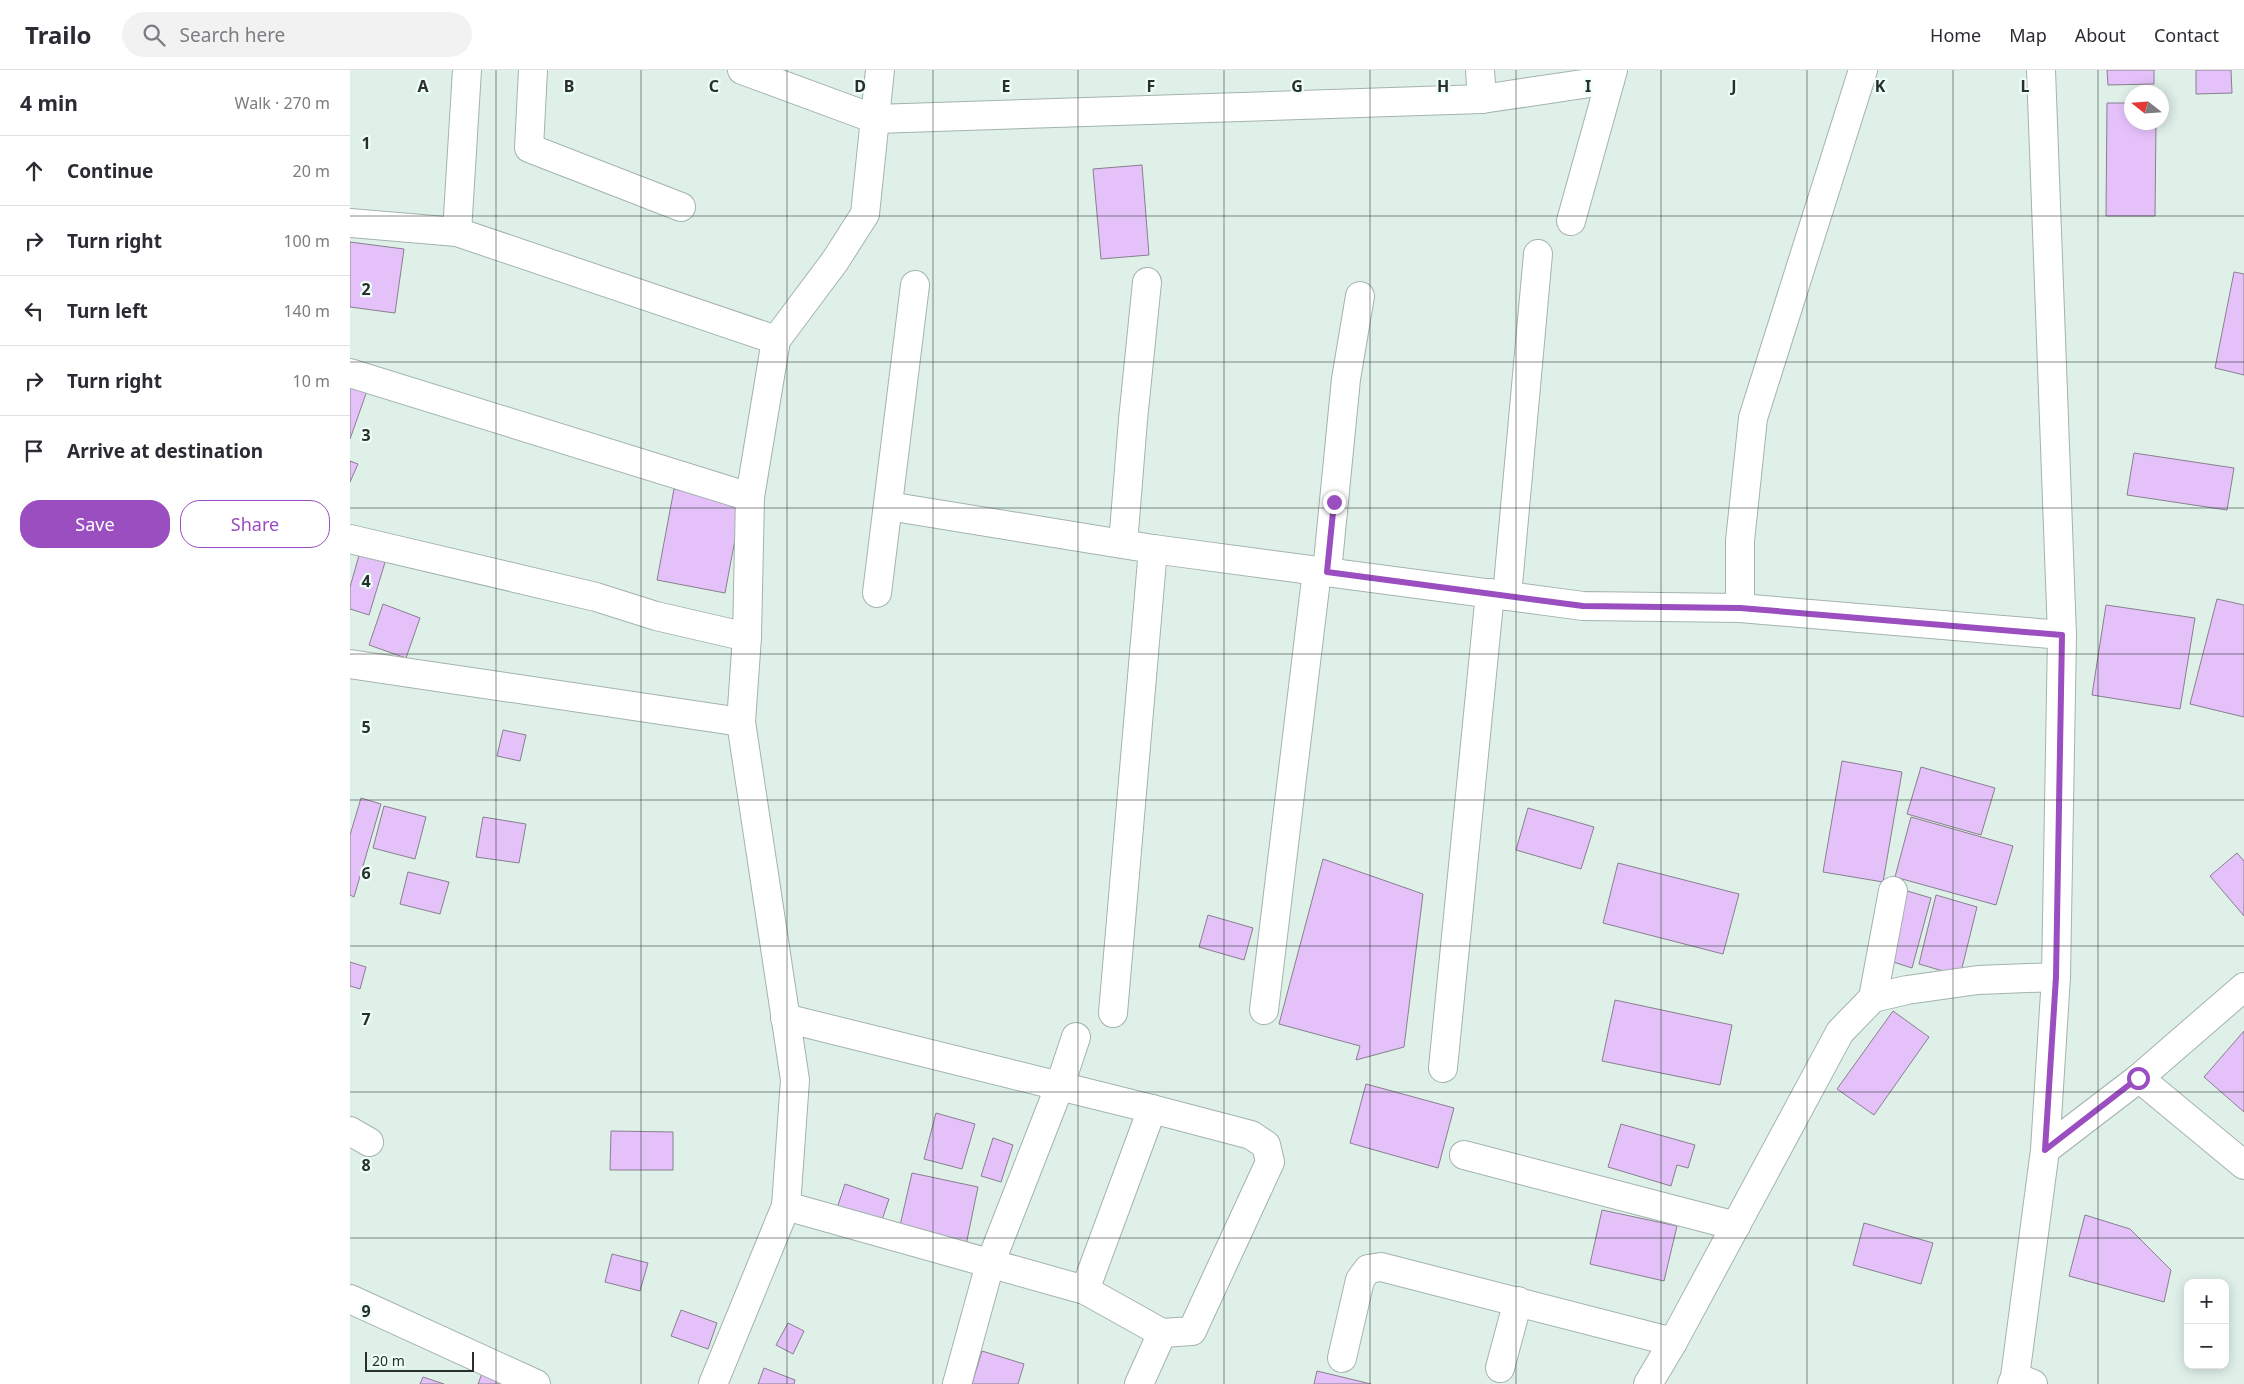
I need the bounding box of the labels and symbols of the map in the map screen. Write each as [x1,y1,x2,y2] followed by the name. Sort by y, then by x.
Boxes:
[417,75,429,97] text: A
[564,75,574,97] text: B
[709,75,719,97] text: C
[854,75,866,97] text: D
[1002,75,1011,97] text: E
[1147,75,1155,97] text: F
[1291,75,1303,97] text: G
[1437,75,1449,97] text: H
[1585,75,1591,97] text: I
[1729,75,1737,97] text: J
[1875,75,1886,97] text: K
[2021,75,2030,97] text: L
[2124,85,2169,130] north arrow
[361,132,371,154] text: 1
[361,278,371,300] text: 2
[361,424,371,446] text: 3
[1323,491,1346,514] route end
[361,570,371,592] text: 4
[361,716,371,738] text: 5
[361,862,371,884] text: 6
[361,1008,371,1030] text: 7
[2127,1067,2150,1090] route start
[361,1154,371,1176] text: 8
[361,1300,371,1322] text: 9
[365,1349,474,1372] scale bar

